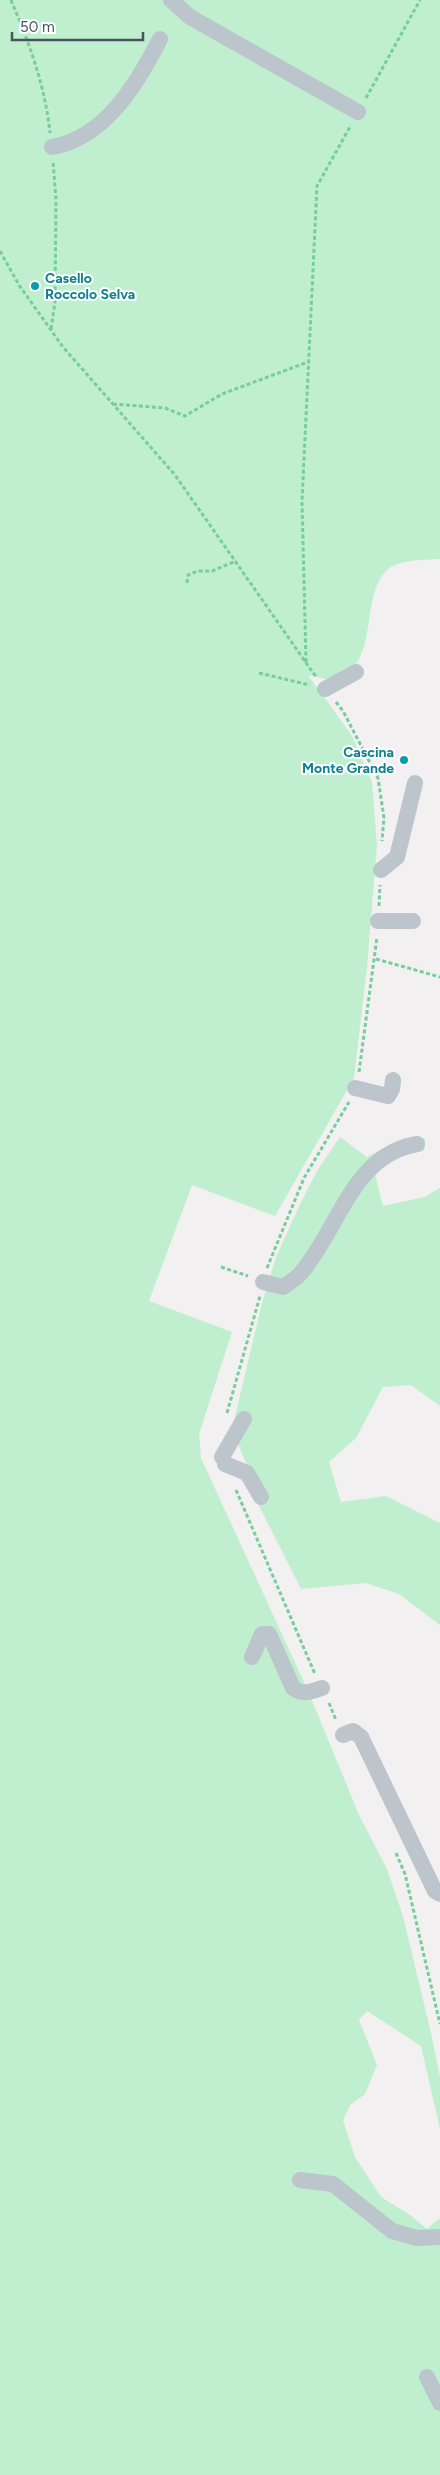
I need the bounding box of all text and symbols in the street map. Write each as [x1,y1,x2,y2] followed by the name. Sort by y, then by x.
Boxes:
[12,10,144,42] scale bar
[20,18,55,36] text: 50 m
[45,270,135,303] place label: Casello Roccolo Selva
[29,280,41,292] marker: Casello Roccolo Selva
[302,744,394,777] place label: Cascina Monte Grande
[398,754,410,766] marker: Cascina Monte Grande

